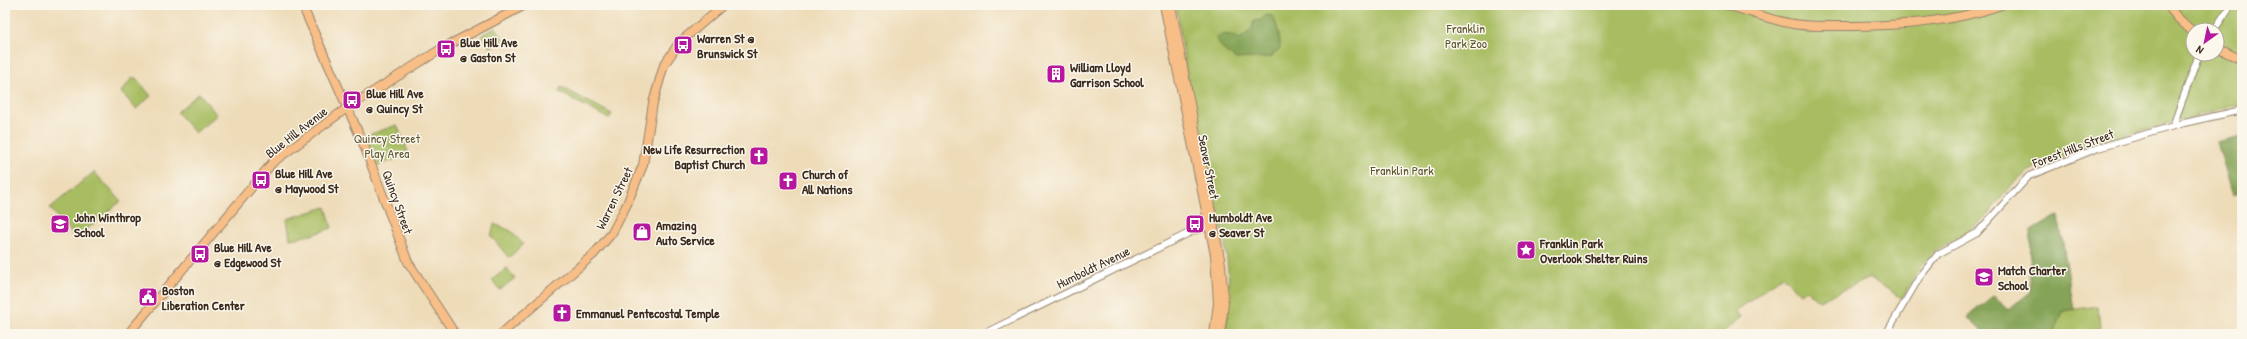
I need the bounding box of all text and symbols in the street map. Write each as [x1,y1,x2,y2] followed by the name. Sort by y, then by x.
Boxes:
[1445,19,1487,52] park label: Franklin Park Zoo
[2185,22,2225,62] north arrow
[697,29,758,62] place label: Warren St @ Brunswick St
[460,33,519,66] place label: Blue Hill Ave @ Gaston St
[672,34,694,56] bus stop icon: Warren St @ Brunswick St
[435,38,457,60] bus stop icon: Blue Hill Ave @ Gaston St
[2193,43,2206,58] text: N
[1070,58,1144,91] place label: William Lloyd Garrison School
[1045,63,1067,85] building icon: William Lloyd Garrison School
[366,84,425,118] place label: Blue Hill Ave @ Quincy St
[341,89,363,111] bus stop icon: Blue Hill Ave @ Quincy St
[261,102,331,162] street label: Blue Hill Avenue
[2029,124,2117,172] street label: Forest Hills Street
[354,129,421,162] park label: Quincy Street Play Area
[1194,133,1224,201] street label: Seaver Street
[643,140,746,174] place label: New Life Resurrection Baptist Church
[748,145,770,167] church icon: New Life Resurrection Baptist Church
[1369,161,1434,179] park label: Franklin Park
[591,163,637,232] street label: Warren Street
[275,164,339,198] place label: Blue Hill Ave @ Maywood St
[802,165,852,198] place label: Church of All Nations
[378,168,418,237] street label: Quincy Street
[250,169,272,191] bus stop icon: Blue Hill Ave @ Maywood St
[777,170,799,192] church icon: Church of All Nations
[74,208,141,241] place label: John Winthrop School
[1209,208,1273,241] place label: Humboldt Ave @ Seaver St
[49,213,71,235] school or university icon: John Winthrop School
[1184,213,1206,235] bus stop icon: Humboldt Ave @ Seaver St
[656,216,716,249] place label: Amazing Auto Service
[631,221,653,243] shop icon: Amazing Auto Service
[1539,234,1648,267] place label: Franklin Park Overlook Shelter Ruins
[214,238,281,272] place label: Blue Hill Ave @ Edgewood St
[1515,239,1537,261] place icon: Franklin Park Overlook Shelter Ruins
[1053,241,1133,293] street label: Humboldt Avenue
[189,243,211,265] bus stop icon: Blue Hill Ave @ Edgewood St
[1998,261,2067,294] place label: Match Charter School
[1973,266,1995,288] school or university icon: Match Charter School
[162,281,246,314] place label: Boston Liberation Center
[137,286,159,308] public building icon: Boston Liberation Center
[551,302,573,324] church icon: Emmanuel Pentecostal Temple
[576,304,721,323] place label: Emmanuel Pentecostal Temple

